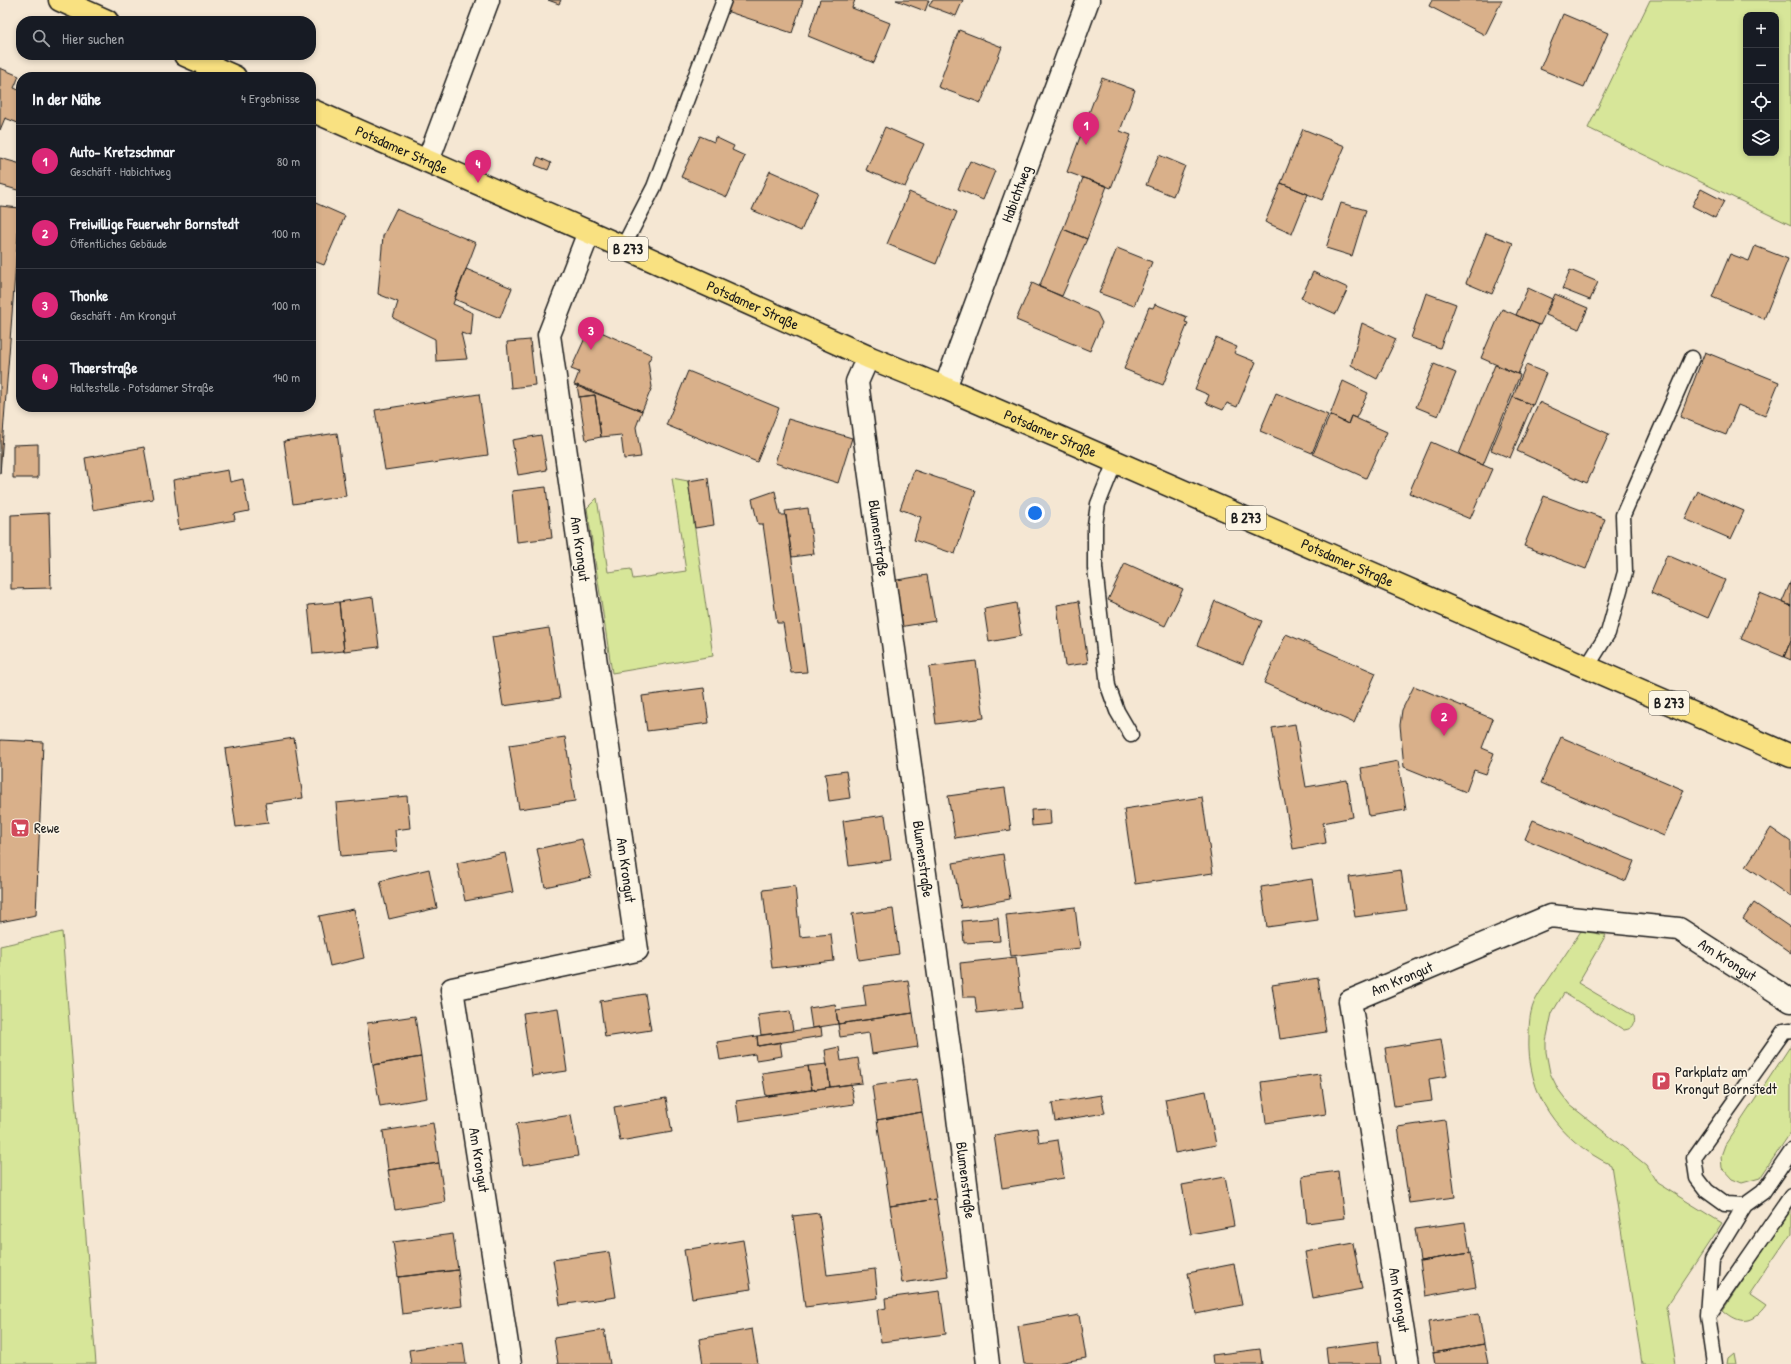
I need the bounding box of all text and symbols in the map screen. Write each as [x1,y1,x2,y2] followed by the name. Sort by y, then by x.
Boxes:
[1743,12,1779,156] map controls
[1743,12,1779,48] button: +
[16,16,316,60] search box
[30,27,52,49] icon: search
[62,28,124,49] text: Hier suchen
[1743,48,1779,84] button: −
[1743,84,1779,120] button: locate
[32,87,101,110] text: In der Nähe
[241,89,300,107] text: 4 Ergebnisse
[1073,112,1099,145] pin: 1
[352,120,451,179] street label: Potsdamer Straße
[1743,120,1779,156] button: layers
[70,141,175,162] text: Auto- Kretzschmar
[465,150,491,183] pin: 4
[43,152,47,170] text: 1
[277,152,300,170] text: 80 m
[70,162,171,180] text: Geschäft · Habichtweg
[996,162,1036,225] street label: Habichtweg
[70,213,239,234] text: Freiwillige Feuerwehr Bornstedt
[42,224,48,242] text: 2
[272,224,300,242] text: 100 m
[70,234,167,252] text: Öffentliches Gebäude
[608,237,648,261] road number: B 273
[703,275,802,335] street label: Potsdamer Straße
[70,285,108,306] text: Thonke
[42,296,48,314] text: 3
[272,296,300,314] text: 100 m
[70,306,176,324] text: Geschäft · Am Krongut
[578,317,604,350] pin: 3
[70,357,137,378] text: Thaerstraße
[43,368,47,386] text: 4
[273,368,300,386] text: 140 m
[70,378,214,396] text: Haltestelle · Potsdamer Straße
[1001,404,1100,462] street label: Potsdamer Straße
[863,498,895,578] street label: Blumenstraße
[1025,503,1045,523] your location
[1226,506,1266,530] road number: B 273
[566,515,596,584] street label: Am Krongut
[1298,533,1397,592] street label: Potsdamer Straße
[1649,691,1689,715] road number: B 273
[1431,703,1457,736] pin: 2
[9,817,31,839] supermarket icon: Rewe
[34,817,60,838] place label: Rewe
[908,819,939,899] street label: Blumenstraße
[612,836,642,905] street label: Am Krongut
[1694,933,1761,987] street label: Am Krongut
[1368,956,1437,1001] street label: Am Krongut
[1675,1061,1778,1099] place label: Parkplatz am Krongut Bornstedt
[1650,1070,1672,1092] parking icon: Parkplatz am Krongut Bornstedt
[464,1126,495,1195] street label: Am Krongut
[951,1141,981,1220] street label: Blumenstraße
[1384,1266,1415,1335] street label: Am Krongut

